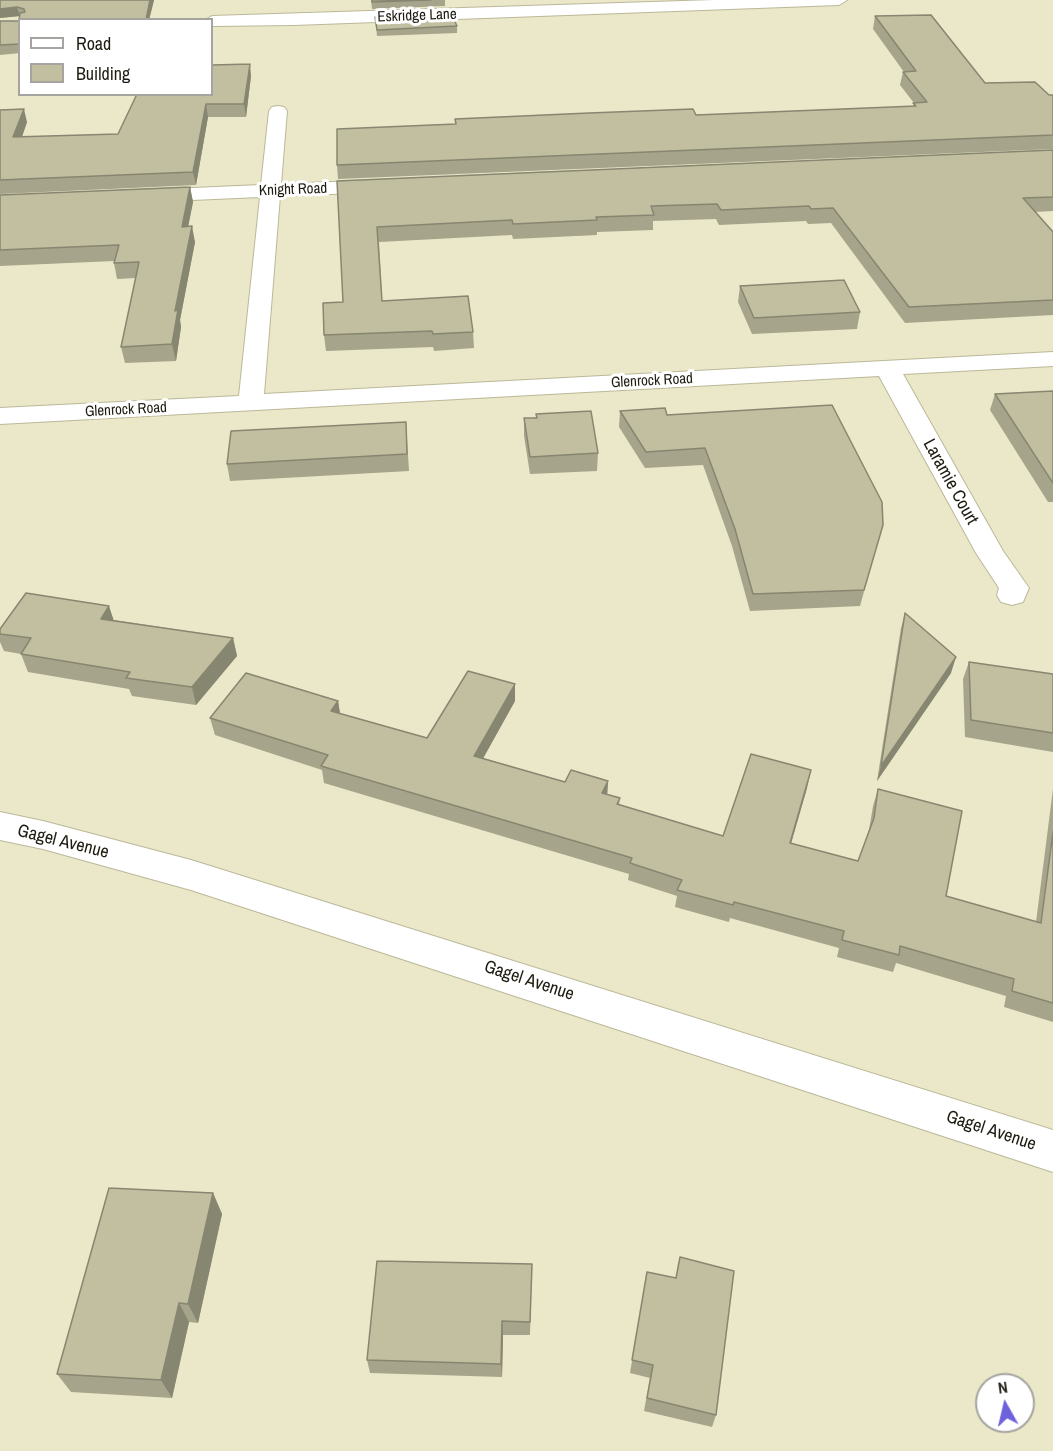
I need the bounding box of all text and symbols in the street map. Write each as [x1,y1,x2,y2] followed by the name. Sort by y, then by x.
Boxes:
[377,6,457,26] street label: Eskridge Lane
[18,18,213,96] legend
[76,31,111,56] text: Road
[76,61,130,86] text: Building
[259,180,327,200] street label: Knight Road
[611,370,693,392] street label: Glenrock Road
[85,399,167,421] street label: Glenrock Road
[918,436,982,528] street label: Laramie Court
[15,820,111,864] street label: Gagel Avenue
[481,956,577,1006] street label: Gagel Avenue
[943,1106,1039,1156] street label: Gagel Avenue
[975,1373,1035,1433] north arrow
[997,1376,1009,1399] text: N

